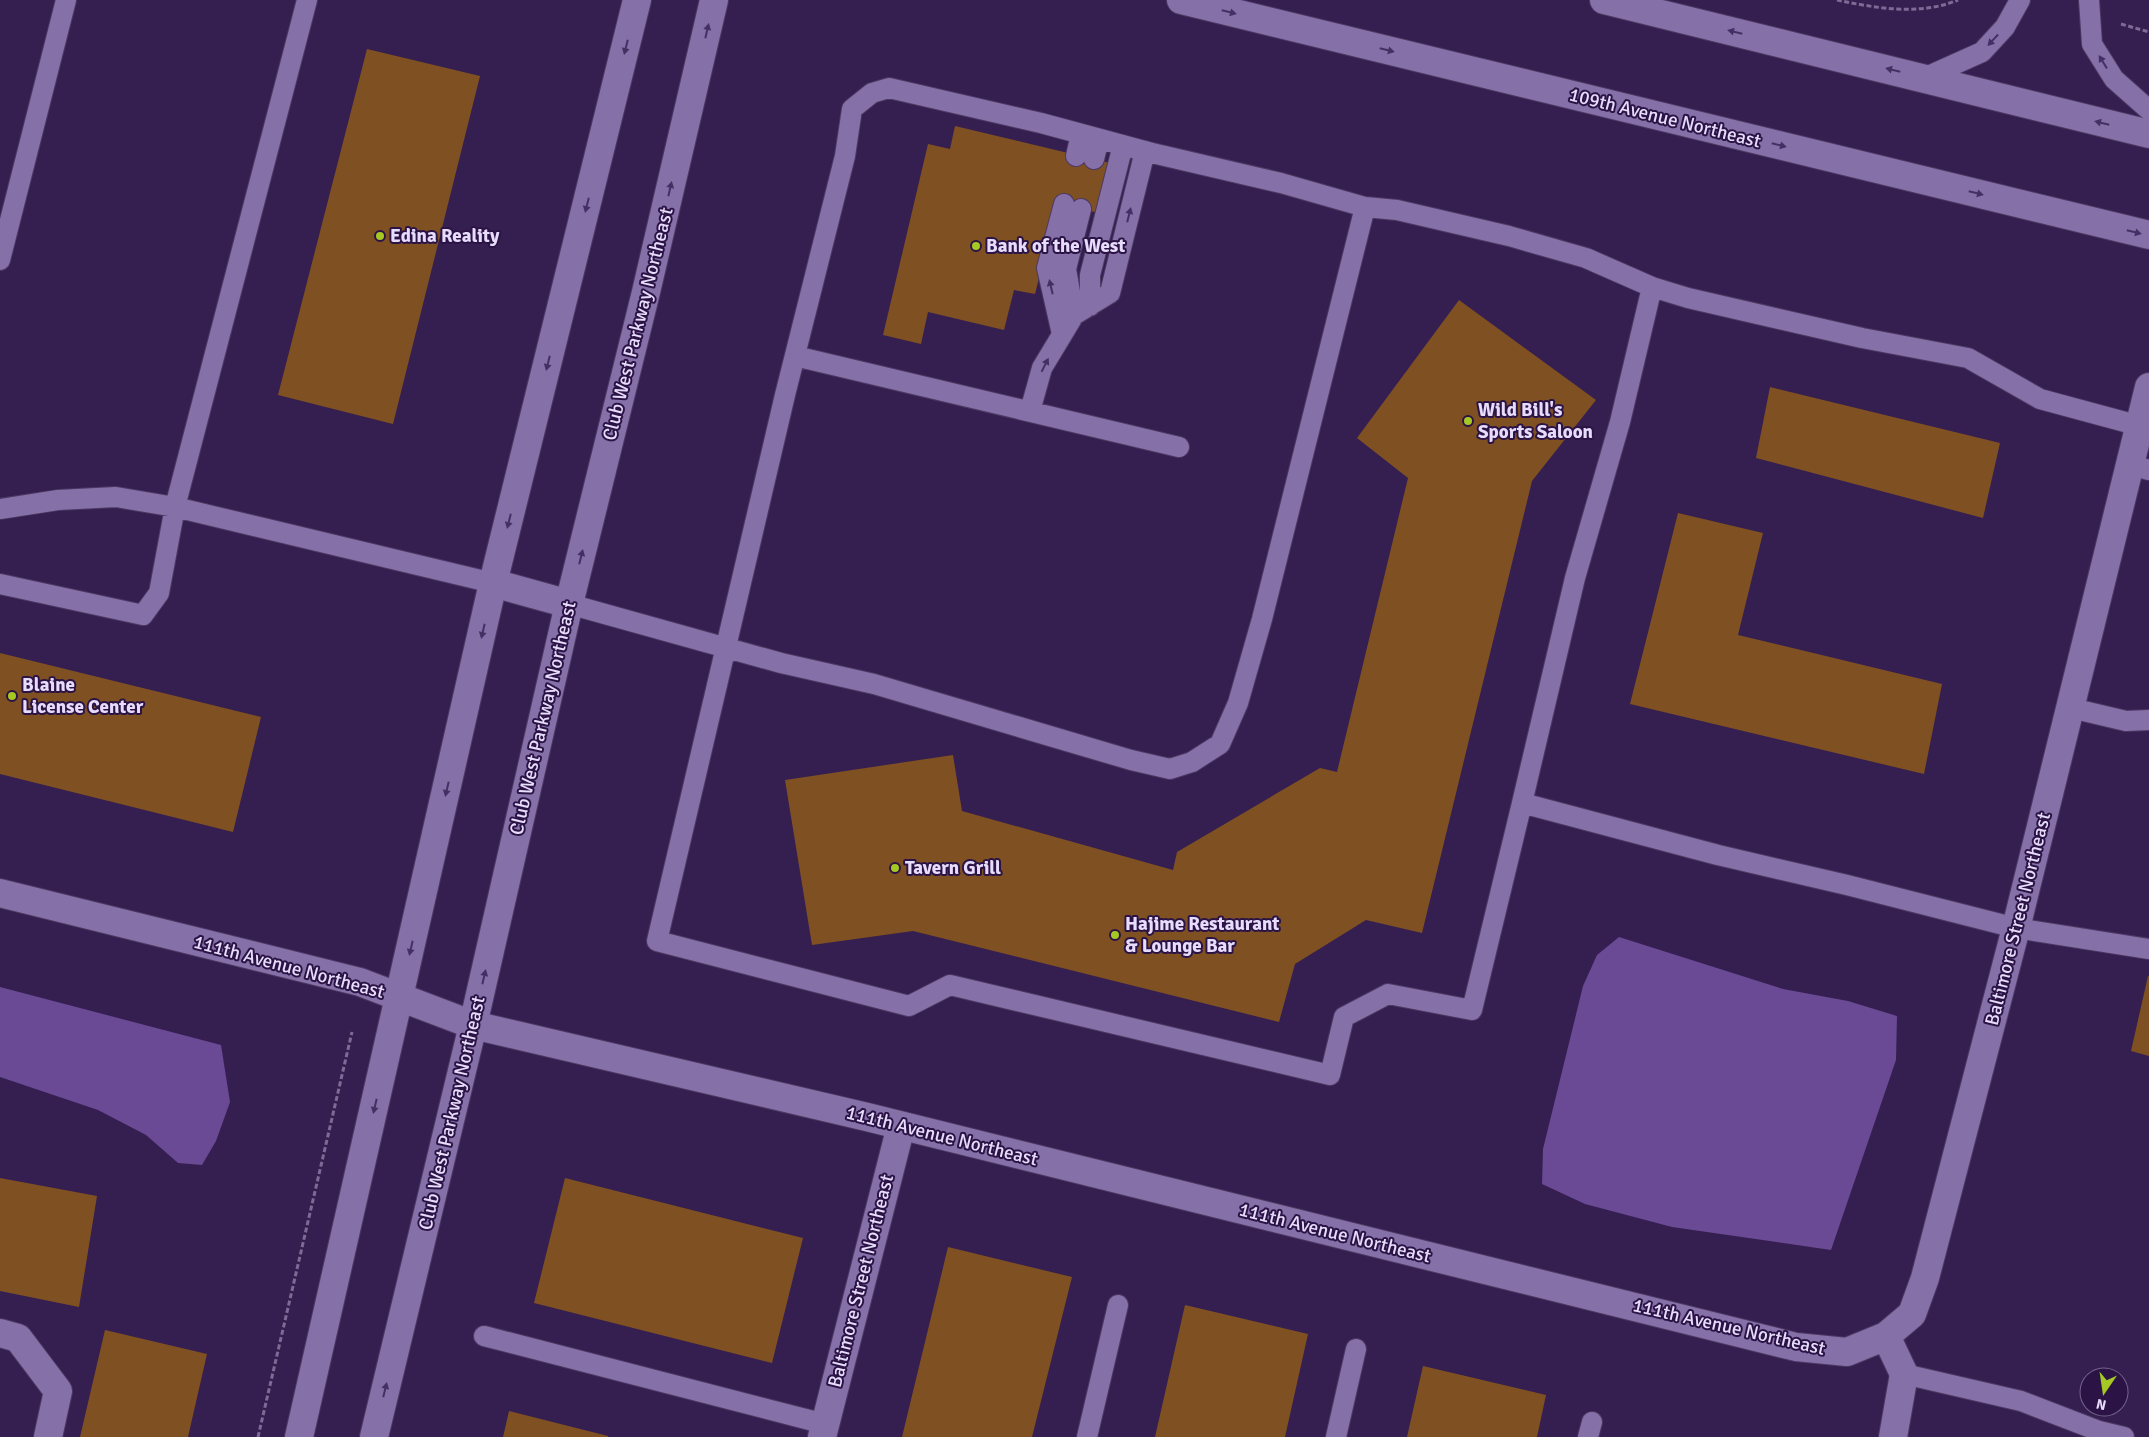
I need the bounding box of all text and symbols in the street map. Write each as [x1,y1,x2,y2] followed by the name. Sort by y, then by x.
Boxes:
[1221,8,1236,16] one-way arrow
[703,23,711,38] one-way arrow
[1728,28,1743,36] one-way arrow
[1987,34,1999,46] one-way arrow
[622,40,630,55] one-way arrow
[1379,46,1394,54] one-way arrow
[2099,56,2108,69] one-way arrow
[1886,66,1901,74] one-way arrow
[1567,83,1764,154] street label: 109th Avenue Northeast
[2094,118,2109,126] one-way arrow
[1771,141,1786,149] one-way arrow
[666,181,674,196] one-way arrow
[1968,189,1983,197] one-way arrow
[583,198,591,213] one-way arrow
[597,205,679,443] street label: Club West Parkway Northeast
[1125,208,1133,223] one-way arrow
[390,224,500,248] place label: Edina Reality
[2126,228,2141,236] one-way arrow
[374,230,386,242] marker: Edina Reality
[986,234,1125,258] place label: Bank of the West
[970,240,982,252] marker: Bank of the West
[1047,279,1055,294] one-way arrow
[544,355,552,370] one-way arrow
[1041,358,1049,372] one-way arrow
[1478,398,1593,444] place label: Wild Bill's Sports Saloon
[1462,415,1474,427] marker: Wild Bill's Sports Saloon
[505,513,513,528] one-way arrow
[577,549,585,564] one-way arrow
[504,598,582,837] street label: Club West Parkway Northeast
[478,623,486,639] one-way arrow
[22,673,144,719] place label: Blaine License Center
[6,690,18,702] marker: Blaine License Center
[443,782,451,797] one-way arrow
[1980,810,2056,1028] street label: Baltimore Street Northeast
[905,856,1001,880] place label: Tavern Grill
[889,862,901,874] marker: Tavern Grill
[1125,912,1279,958] place label: Hajime Restaurant & Lounge Bar
[1109,929,1121,941] marker: Hajime Restaurant & Lounge Bar
[191,930,388,1004] street label: 111th Avenue Northeast
[407,940,415,955] one-way arrow
[480,970,488,985] one-way arrow
[413,993,491,1232] street label: Club West Parkway Northeast
[371,1099,379,1114] one-way arrow
[844,1101,1041,1172] street label: 111th Avenue Northeast
[823,1172,899,1390] street label: Baltimore Street Northeast
[1237,1198,1434,1269] street label: 111th Avenue Northeast
[1630,1293,1828,1361] street label: 111th Avenue Northeast
[2079,1367,2129,1417] north arrow
[381,1382,389,1397] one-way arrow
[2095,1395,2108,1414] text: N

